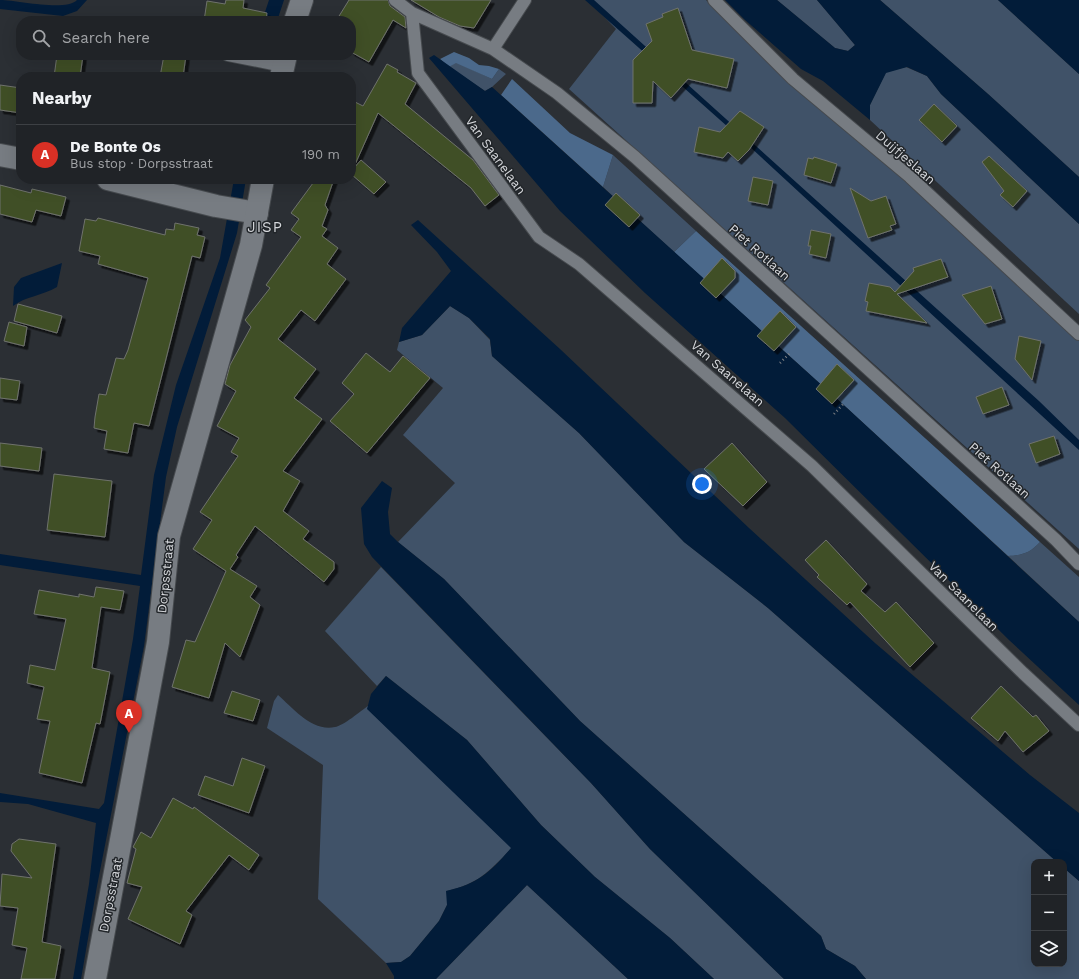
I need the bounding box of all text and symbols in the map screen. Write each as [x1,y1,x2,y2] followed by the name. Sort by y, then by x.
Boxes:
[16,16,356,60] search box
[30,27,52,49] icon: search
[62,29,150,47] text: Search here
[32,88,91,108] text: Nearby
[462,113,529,197] street label: Van Saanelaan
[873,127,939,187] street label: Duijfjeslaan
[70,138,161,156] text: De Bonte Os
[41,147,49,162] text: A
[302,147,340,162] text: 190 m
[70,156,213,171] text: Bus stop · Dorpsstraat
[247,218,283,236] district label: JISP
[726,221,793,284] street label: Piet Rotlaan
[688,337,768,409] street label: Van Saanelaan
[966,439,1033,502] street label: Piet Rotlaan
[692,474,712,494] your location
[154,538,177,614] street label: Dorpsstraat
[926,558,1002,634] street label: Van Saanelaan
[116,700,142,733] pin: A
[96,856,125,933] street label: Dorpsstraat
[1031,859,1067,967] map controls
[1031,859,1067,895] button: +
[1031,895,1067,931] button: −
[1031,931,1067,967] button: layers

